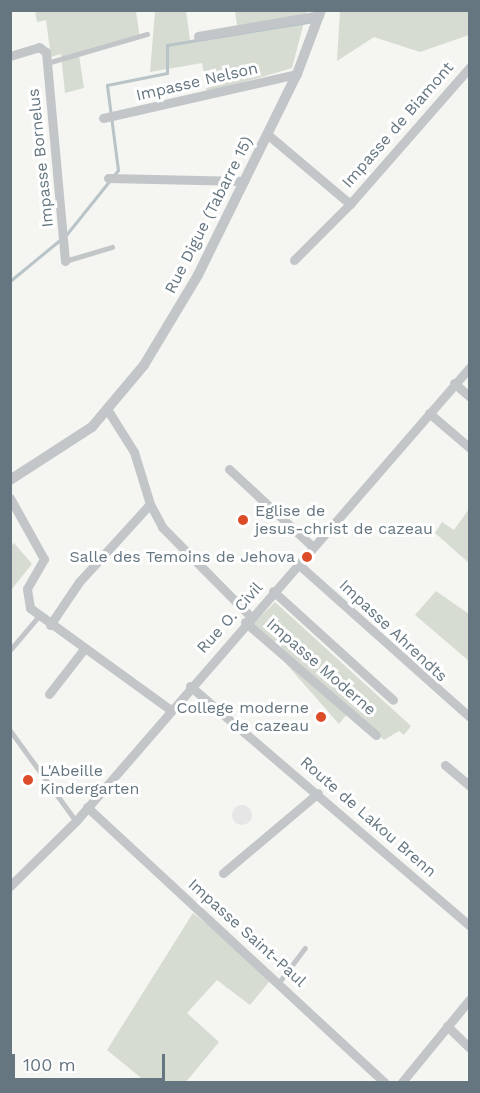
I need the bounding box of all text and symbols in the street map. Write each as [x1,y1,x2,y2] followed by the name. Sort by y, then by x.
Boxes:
[338,58,458,192] street label: Impasse de Biamont
[134,59,260,105] street label: Impasse Nelson
[24,88,58,228] street label: Impasse Bornelus
[161,133,257,297] street label: Rue Digue (Tabarre 15)
[255,501,433,539] place label: Eglise de jesus-christ de cazeau
[236,513,250,527] marker: Eglise de jesus-christ de cazeau
[69,547,295,567] place label: Salle des Temoins de Jehova
[300,550,314,564] marker: Salle des Temoins de Jehova
[335,576,451,686] street label: Impasse Ahrendts
[193,579,267,657] street label: Rue O. Civil
[262,614,380,720] street label: Impasse Moderne
[176,698,309,736] place label: College moderne de cazeau
[314,710,328,724] marker: College moderne de cazeau
[296,753,440,881] street label: Route de Lakou Brenn
[40,761,140,799] place label: L'Abeille Kindergarten
[21,773,35,787] marker: L'Abeille Kindergarten
[184,875,310,991] street label: Impasse Saint-Paul
[15,1042,168,1080] scale bar
[23,1054,76,1075] text: 100 m

